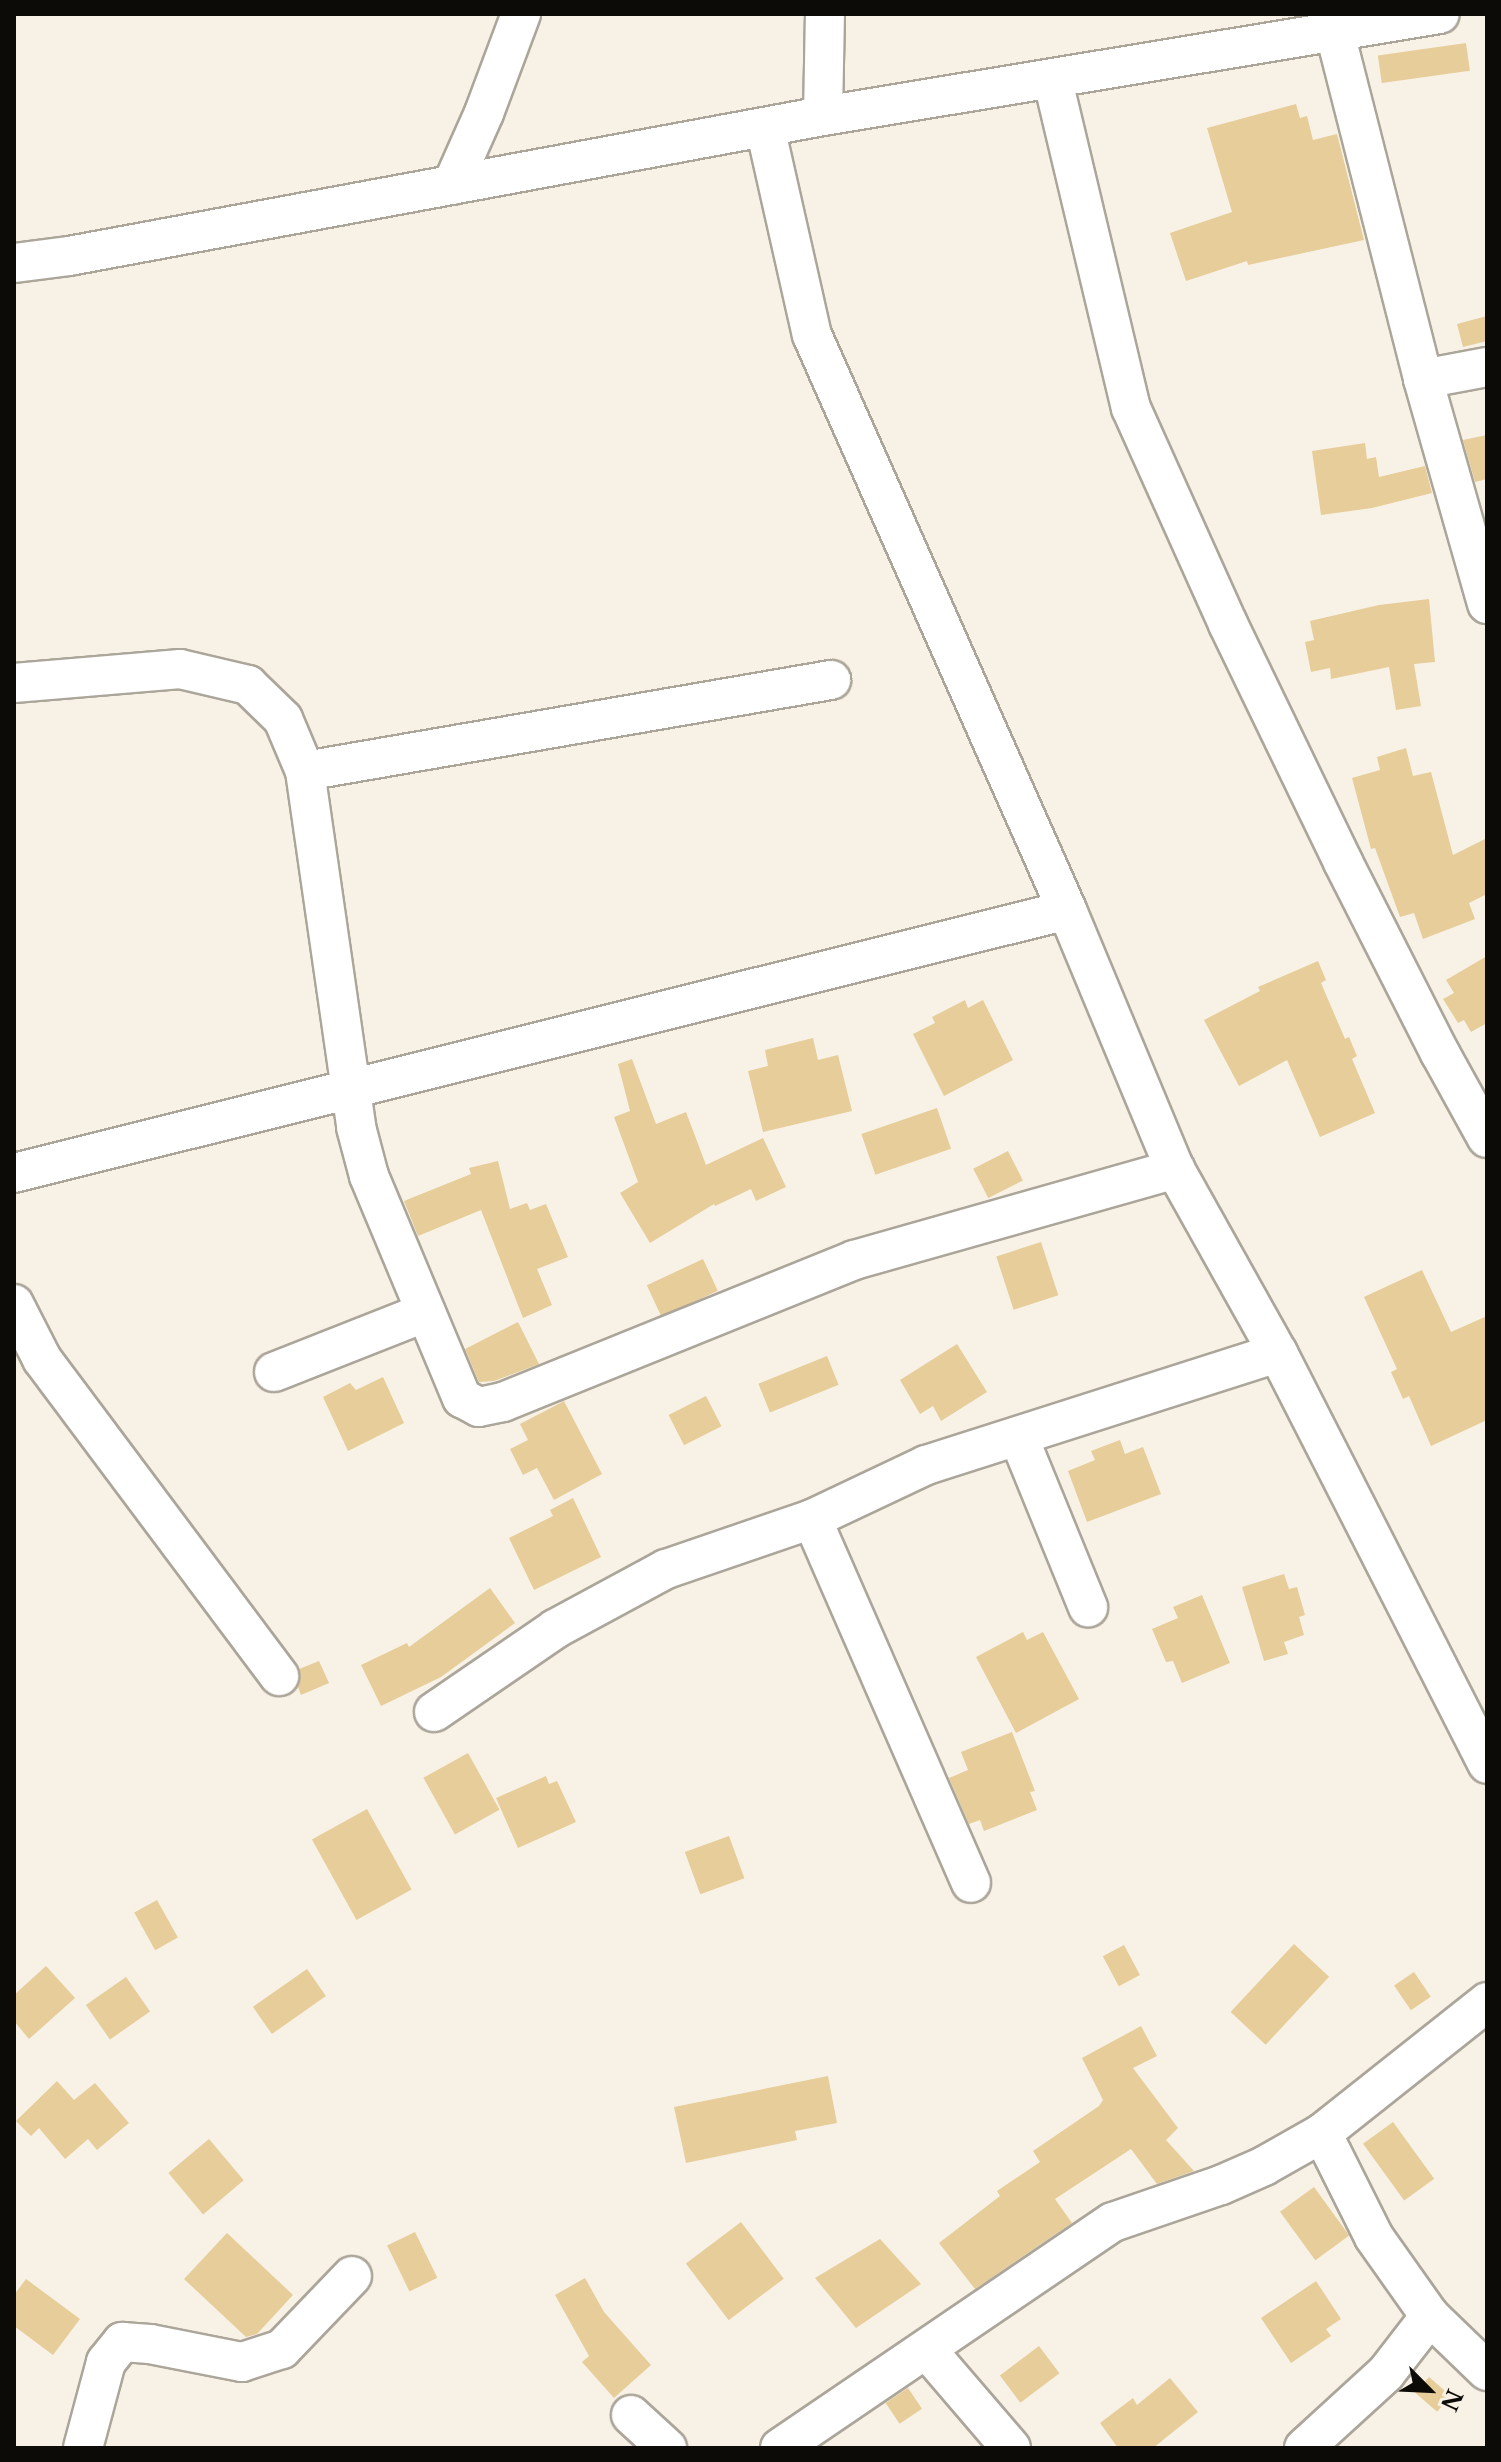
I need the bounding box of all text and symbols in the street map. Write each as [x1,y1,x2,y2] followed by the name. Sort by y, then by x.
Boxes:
[1389,2350,1469,2430] north arrow
[1435,2385,1468,2415] text: N

